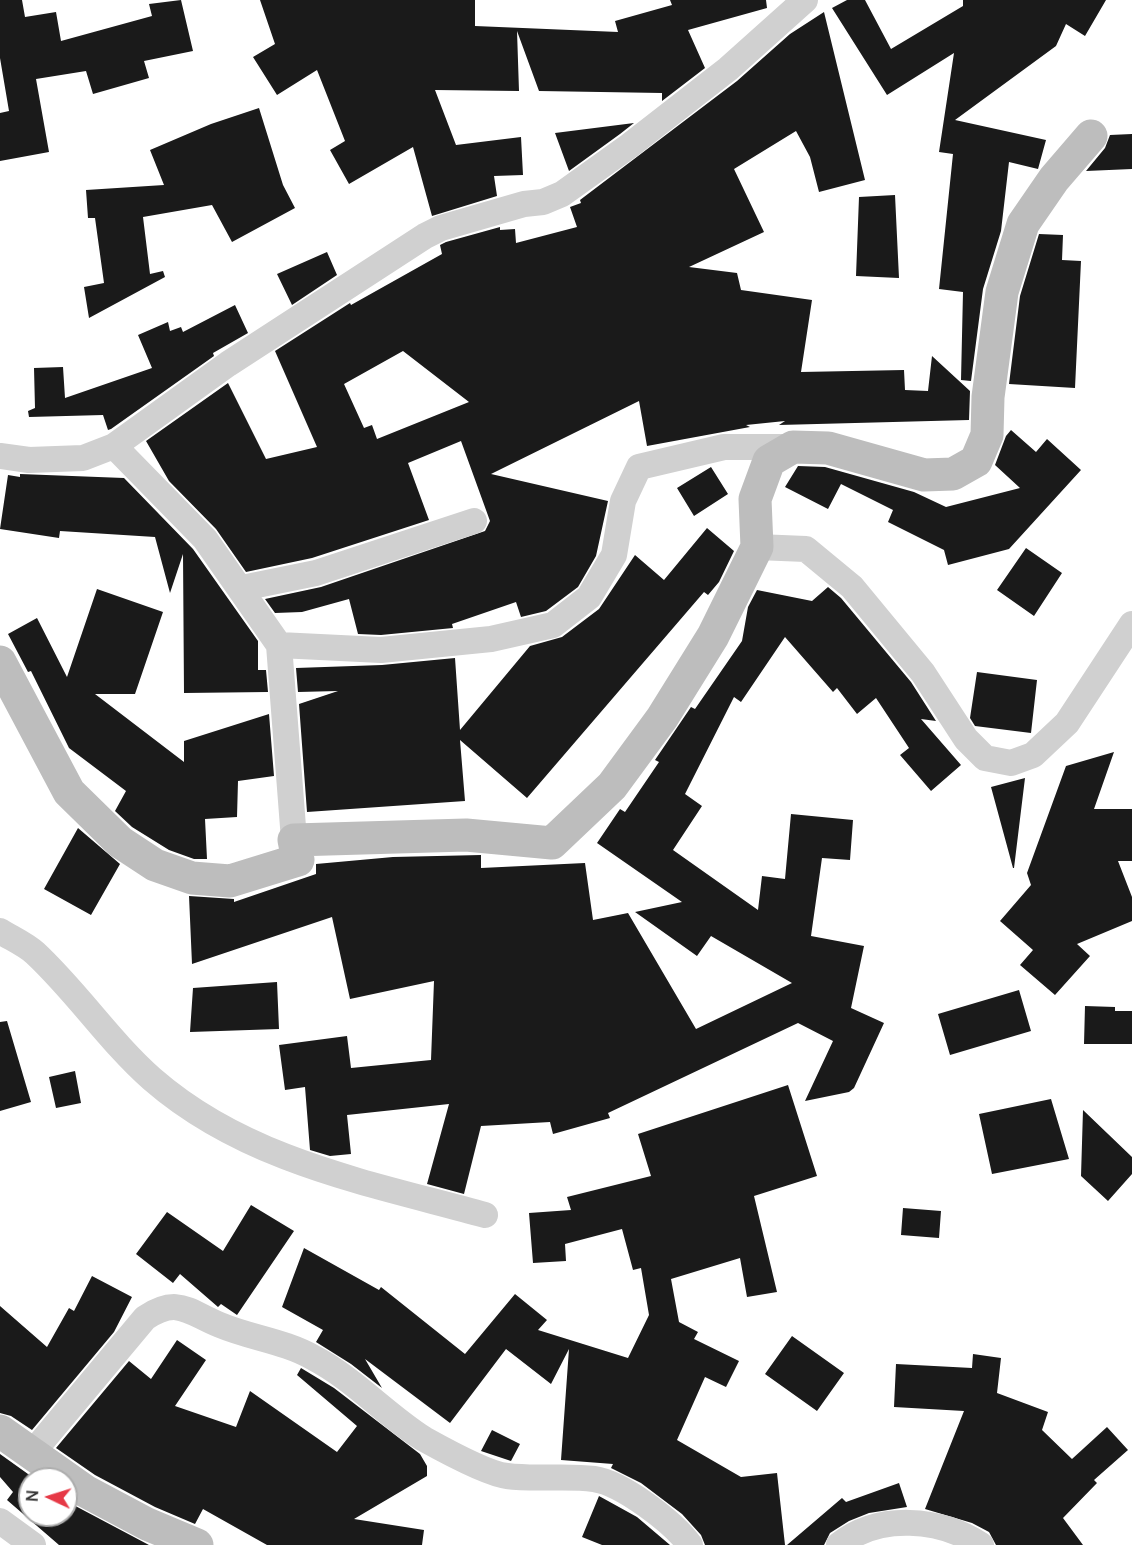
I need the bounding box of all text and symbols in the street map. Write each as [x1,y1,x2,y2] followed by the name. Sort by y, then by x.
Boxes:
[18,1467,78,1527] north arrow
[21,1489,43,1502] text: N

